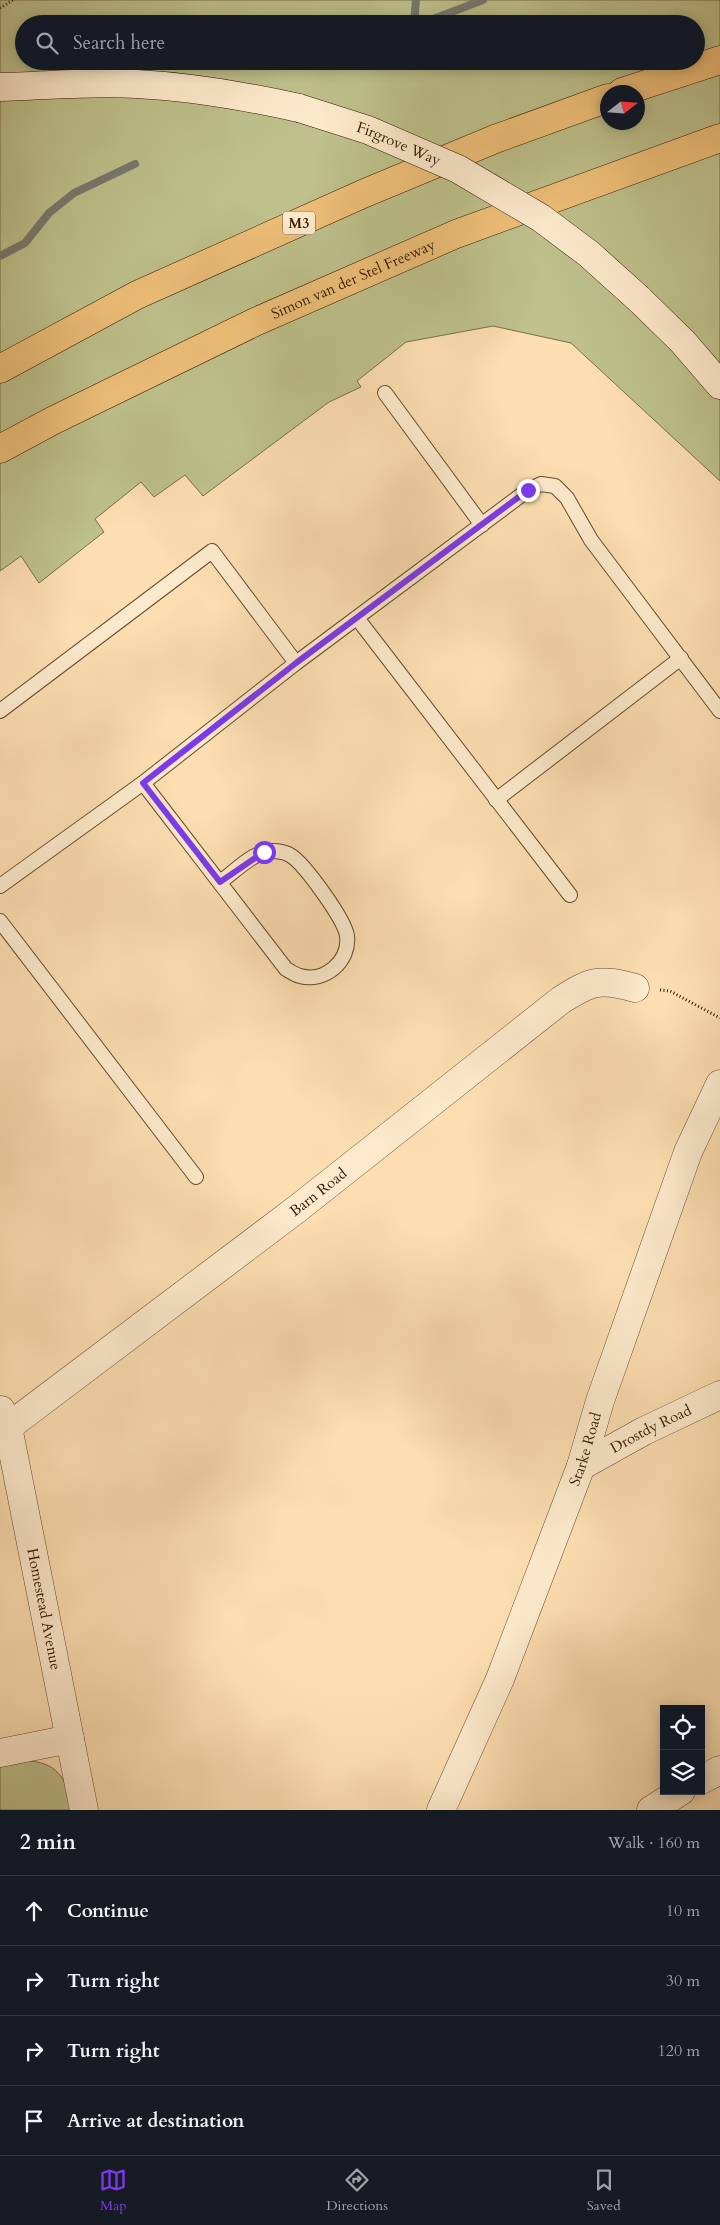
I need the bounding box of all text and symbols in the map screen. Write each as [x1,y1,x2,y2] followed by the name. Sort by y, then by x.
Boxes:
[15,15,705,70] search box
[33,29,61,57] icon: search
[73,30,165,56] text: Search here
[600,85,645,130] north arrow
[354,117,444,170] street label: Firgrove Way
[283,212,315,234] road number: M3
[268,234,438,324] street label: Simon van der Stel Freeway
[517,479,540,502] route end
[253,841,276,864] route start
[286,1163,351,1221] street label: Barn Road
[607,1400,695,1458] street label: Drostdy Road
[564,1410,606,1489] street label: Starke Road
[22,1546,66,1672] street label: Homestead Avenue
[660,1705,705,1795] map controls
[660,1705,705,1750] button: locate
[660,1750,705,1795] button: layers
[20,1828,76,1857] text: 2 min
[608,1832,700,1854] text: Walk · 160 m
[20,1897,48,1925] icon: ahead
[67,1898,149,1924] text: Continue
[666,1900,700,1922] text: 10 m
[20,1967,48,1995] icon: right
[67,1968,159,1994] text: Turn right
[666,1970,700,1992] text: 30 m
[20,2037,48,2065] icon: right
[67,2038,159,2064] text: Turn right
[658,2040,700,2062] text: 120 m
[20,2107,48,2135] icon: arrive
[67,2108,244,2134] text: Arrive at destination
[99,2166,127,2215] tab: Map
[326,2166,388,2215] tab: Directions
[587,2166,621,2215] tab: Saved

